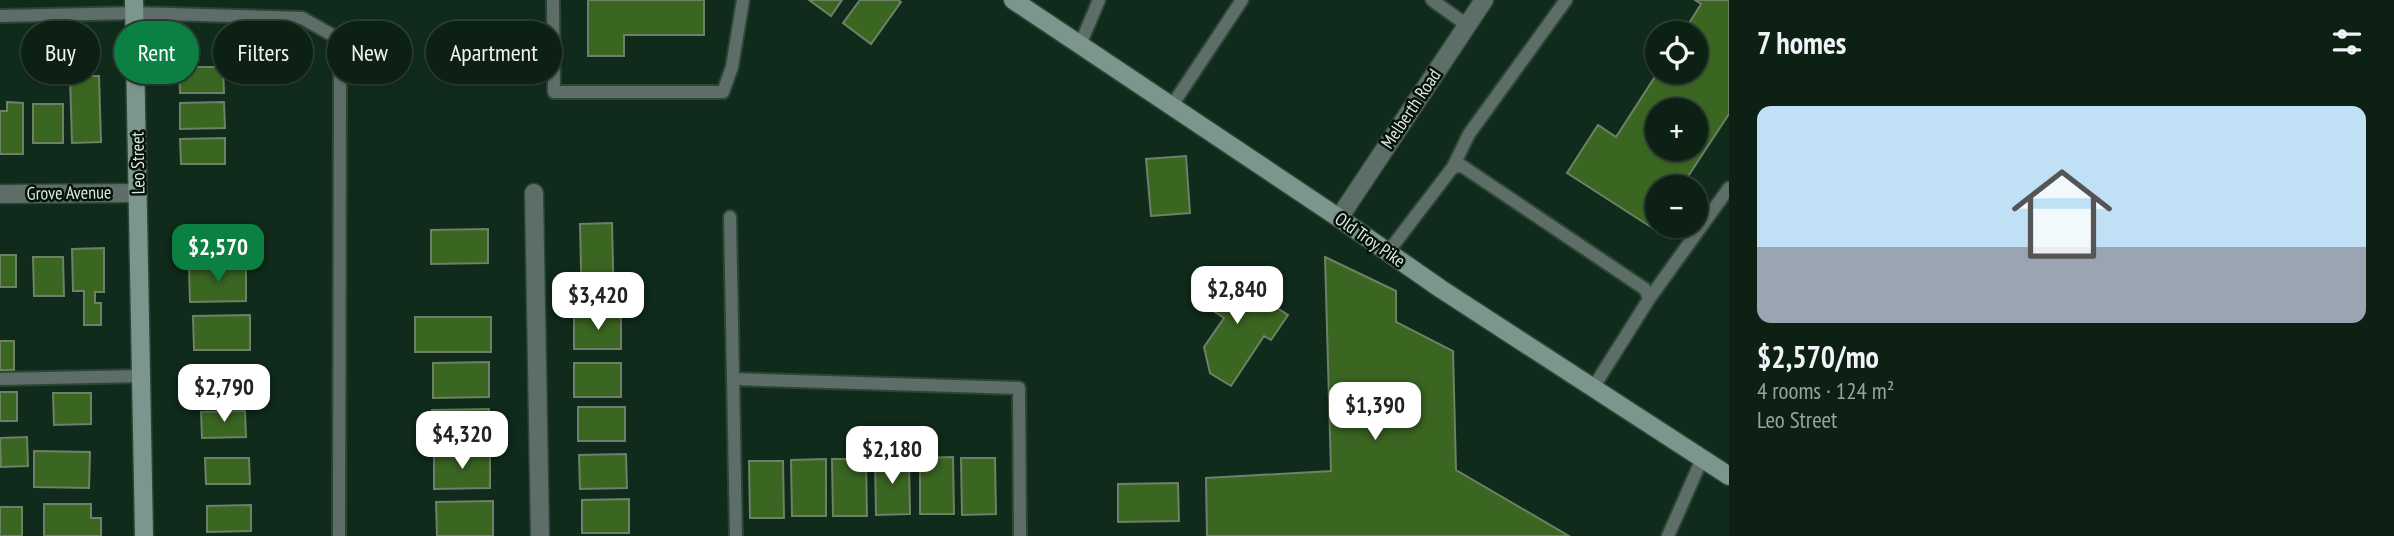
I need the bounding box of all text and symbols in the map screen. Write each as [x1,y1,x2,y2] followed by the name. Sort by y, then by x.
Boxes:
[21,21,100,84] chip: Buy
[114,21,199,84] chip: Rent
[213,21,313,84] chip: Filters
[327,21,412,84] chip: New
[426,21,562,84] chip: Apartment
[1645,21,1708,238] map controls
[1645,21,1708,84] button: locate
[1757,23,1846,62] text: 7 homes
[2328,23,2366,61] icon: filters
[1376,65,1446,153] street label: Melberth Road
[1645,98,1708,161] button: +
[125,131,150,195] street label: Leo Street
[1999,151,2125,277] icon: home
[1645,175,1708,238] button: −
[26,180,112,205] street label: Grove Avenue
[1331,207,1410,272] street label: Old Troy Pike
[161,224,275,284] pin: $2,570
[188,232,248,261] text: $2,570
[1180,266,1294,326] pin: $2,840
[541,272,655,332] pin: $3,420
[1207,274,1267,303] text: $2,840
[568,280,628,309] text: $3,420
[1757,337,1879,376] text: $2,570/mo
[167,364,281,424] pin: $2,790
[194,372,254,401] text: $2,790
[1757,376,1894,405] text: 4 rooms · 124 m²
[1318,382,1432,442] pin: $1,390
[1345,390,1405,419] text: $1,390
[1757,405,1837,434] text: Leo Street
[405,412,519,471] pin: $4,320
[432,419,492,448] text: $4,320
[835,426,949,486] pin: $2,180
[862,434,922,463] text: $2,180

